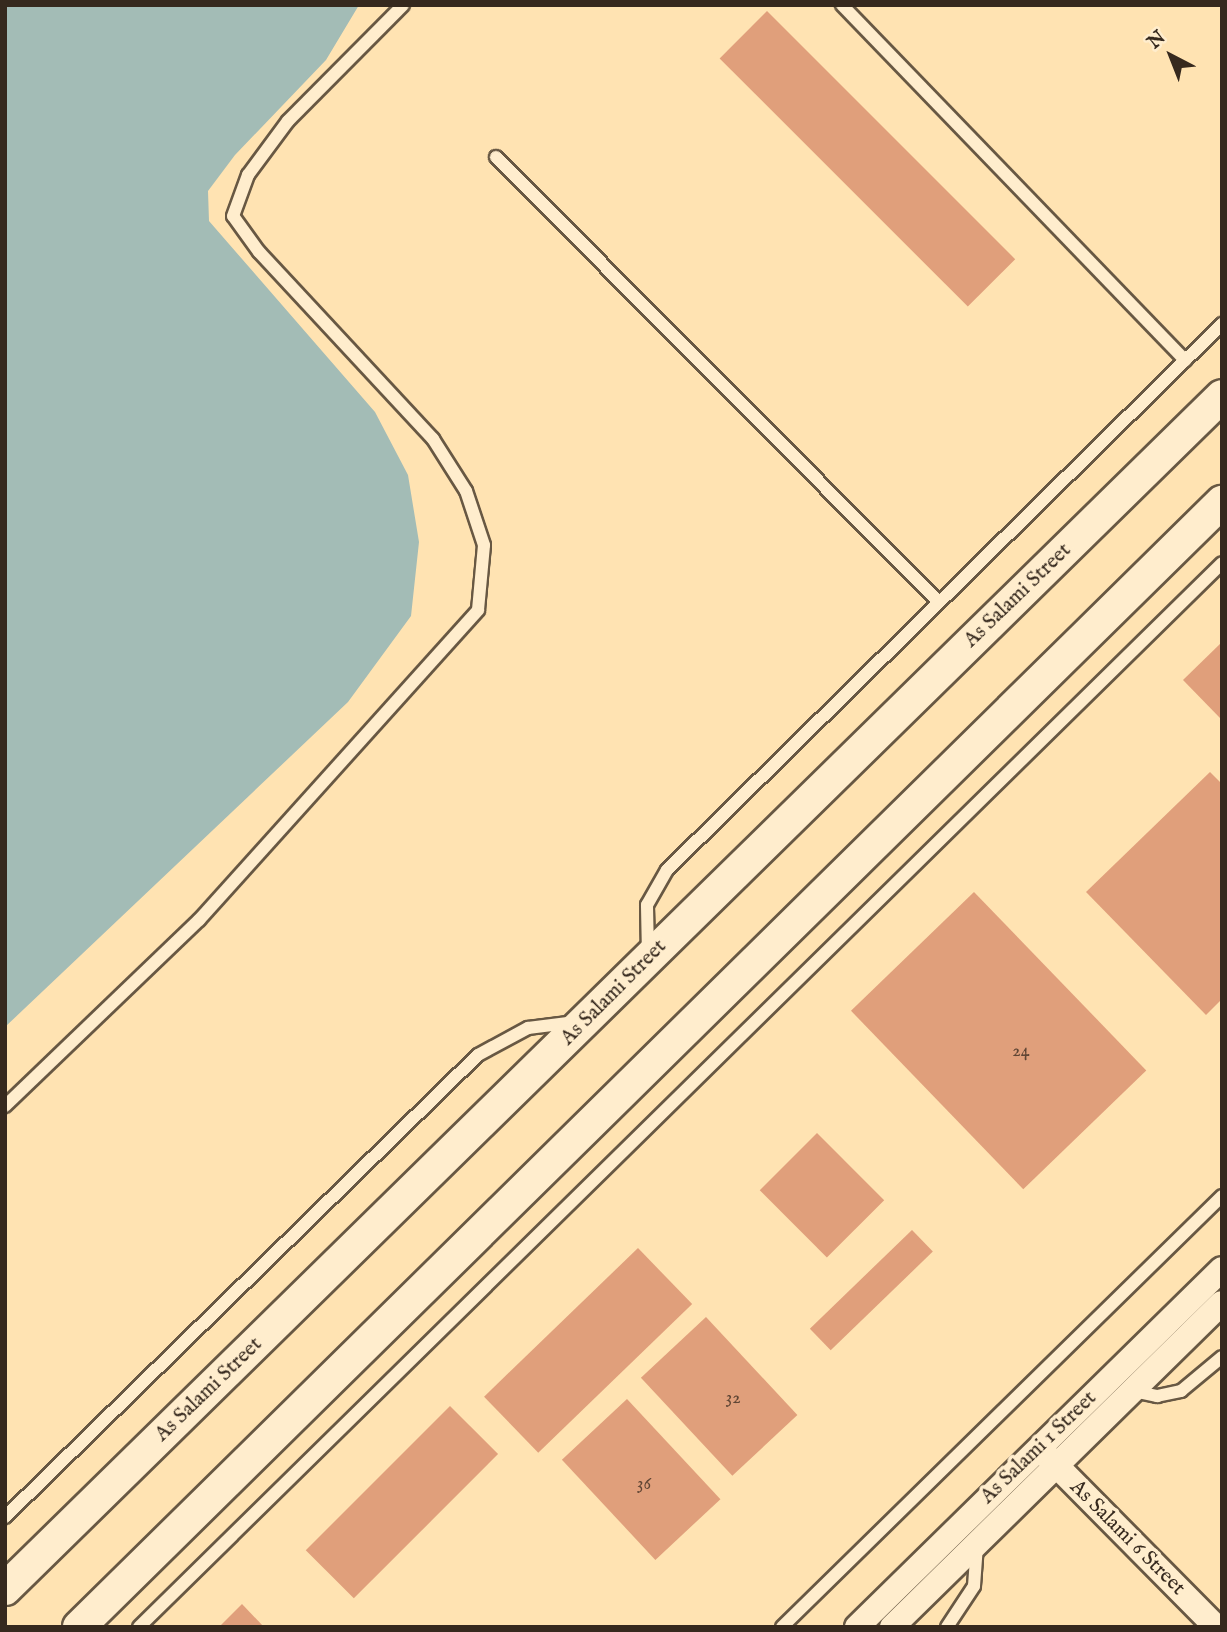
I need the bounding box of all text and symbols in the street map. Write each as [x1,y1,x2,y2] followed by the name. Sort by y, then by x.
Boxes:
[1136,21,1206,91] north arrow
[1143,26,1171,55] text: N
[959,539,1077,653] street label: As Salami Street
[556,935,672,1051] street label: As Salami Street
[1012,1041,1030,1063] house number: 24
[150,1333,268,1447] street label: As Salami Street
[976,1386,1102,1510] street label: As Salami 1 Street
[725,1388,741,1410] house number: 32
[637,1474,651,1496] house number: 36
[1064,1475,1190,1601] street label: As Salami 6 Street

